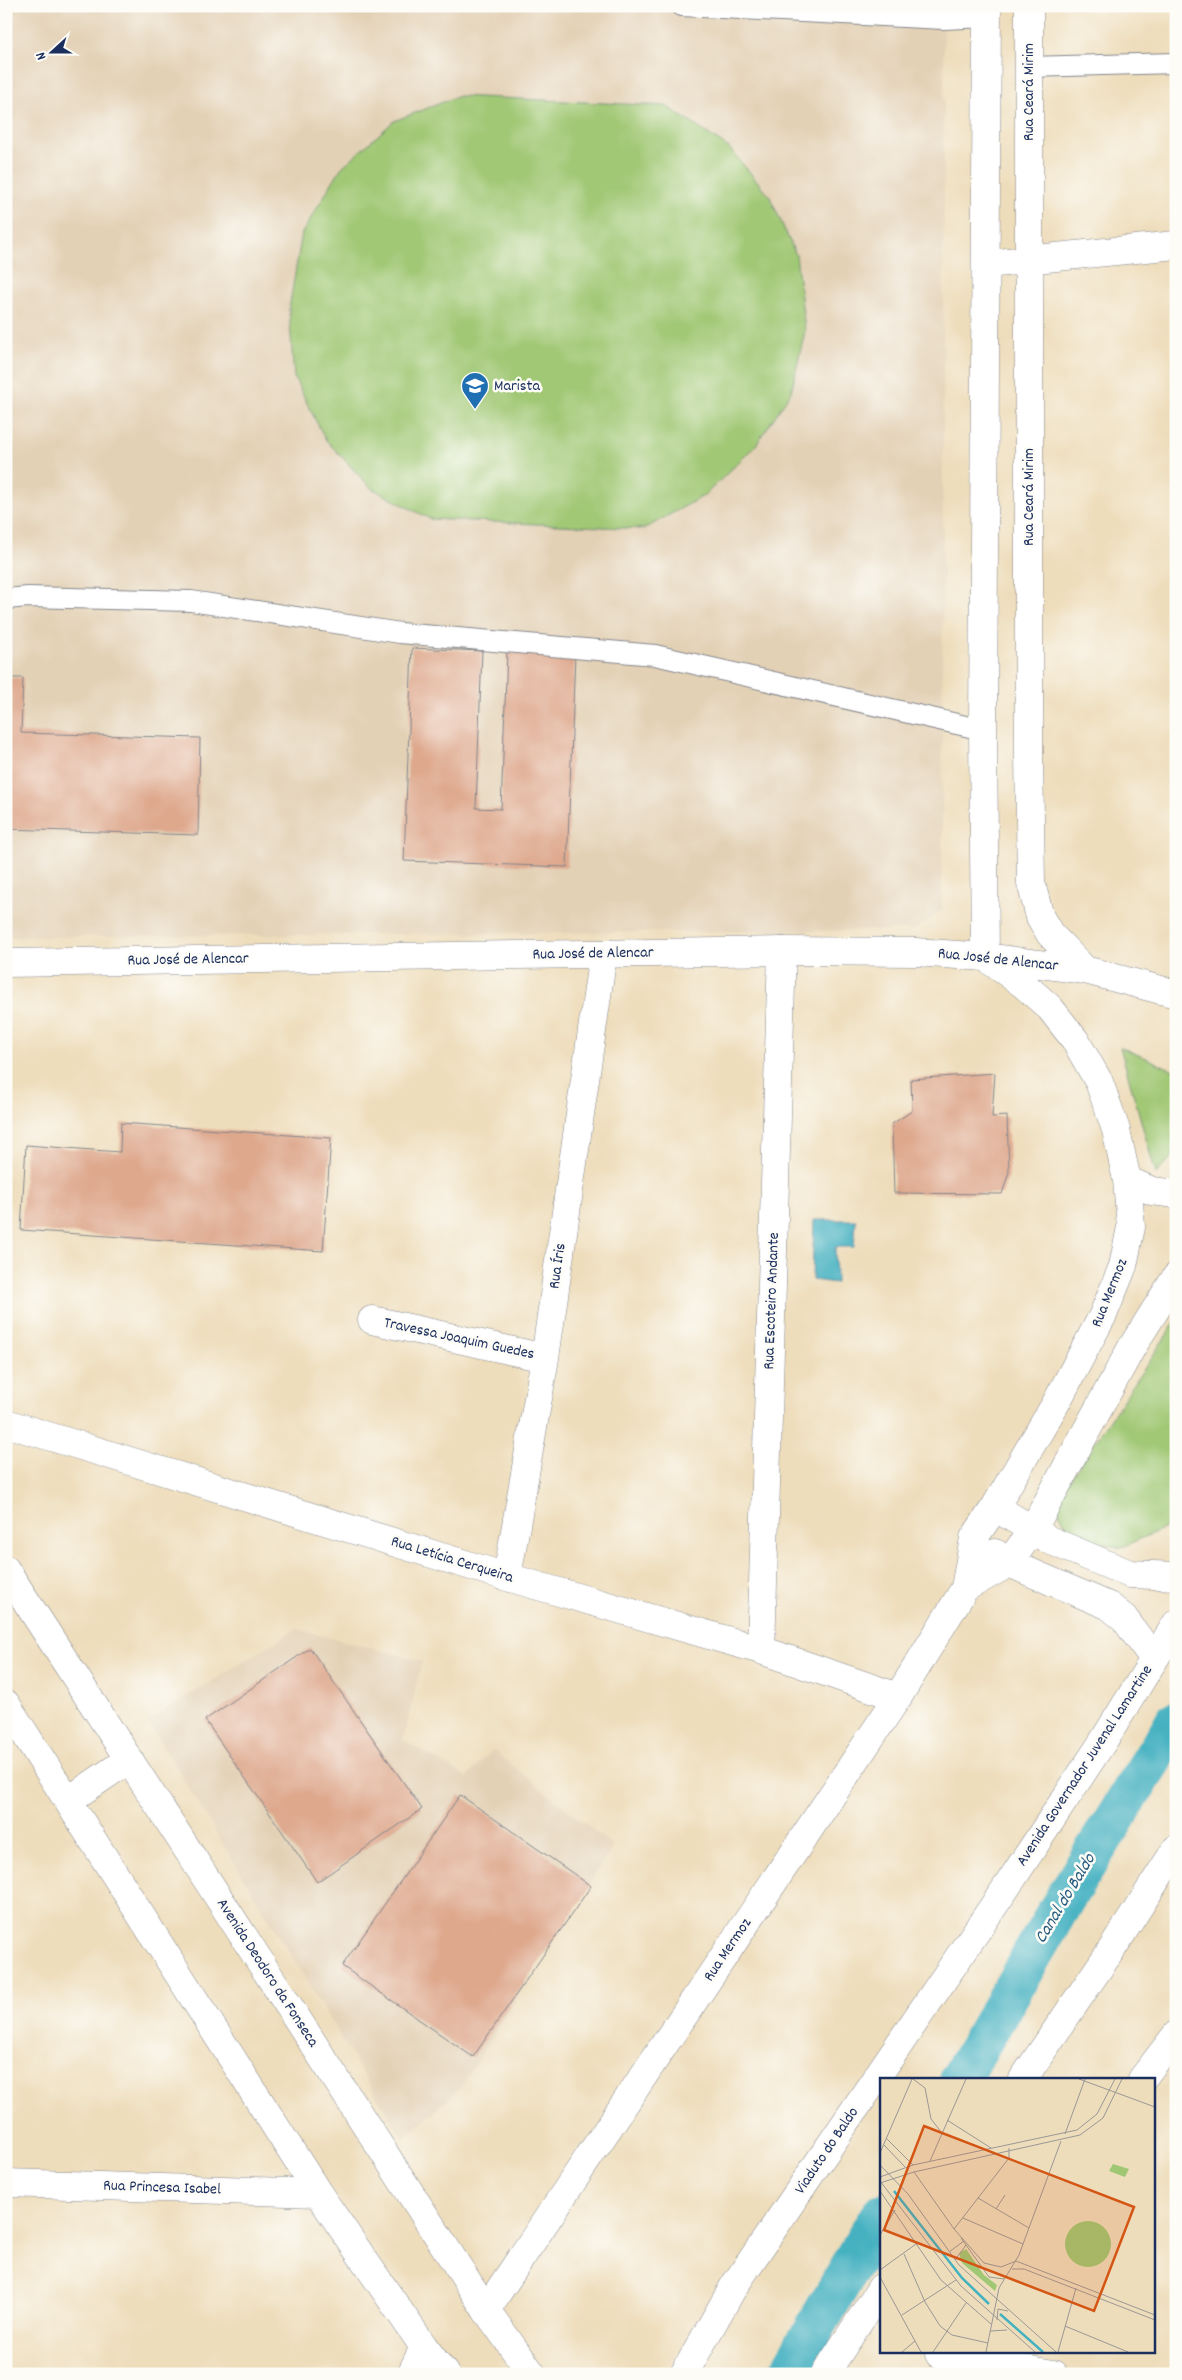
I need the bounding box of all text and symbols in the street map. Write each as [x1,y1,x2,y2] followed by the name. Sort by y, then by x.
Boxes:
[28,28,78,78] north arrow
[1018,43,1041,141] street label: Rua Ceará Mirim
[31,49,52,63] text: N
[460,371,490,410] school or university icon: Marista
[494,375,540,398] place label: Marista
[1018,448,1041,546] street label: Rua Ceará Mirim
[532,941,654,967] street label: Rua José de Alencar
[937,942,1060,978] street label: Rua José de Alencar
[127,947,249,973] street label: Rua José de Alencar
[758,1232,786,1370] street label: Rua Escoteiro Andante
[543,1241,573,1290] street label: Rua Íris
[1086,1255,1134,1331] street label: Rua Mermoz
[382,1312,537,1366] street label: Travessa Joaquim Guedes
[388,1530,517,1590] street label: Rua Letícia Cerqueira
[1011,1661,1159,1871] street label: Avenida Governador Juvenal Lamartine
[1029,1849,1103,1949] water label: Canal do Baldo
[210,1894,324,2052] street label: Avenida Deodoro da Fonseca
[698,1914,758,1986] street label: Rua Mermoz
[880,2078,1154,2352] inset map
[789,2103,865,2199] street label: Viaduto do Baldo
[103,2174,221,2202] street label: Rua Princesa Isabel

